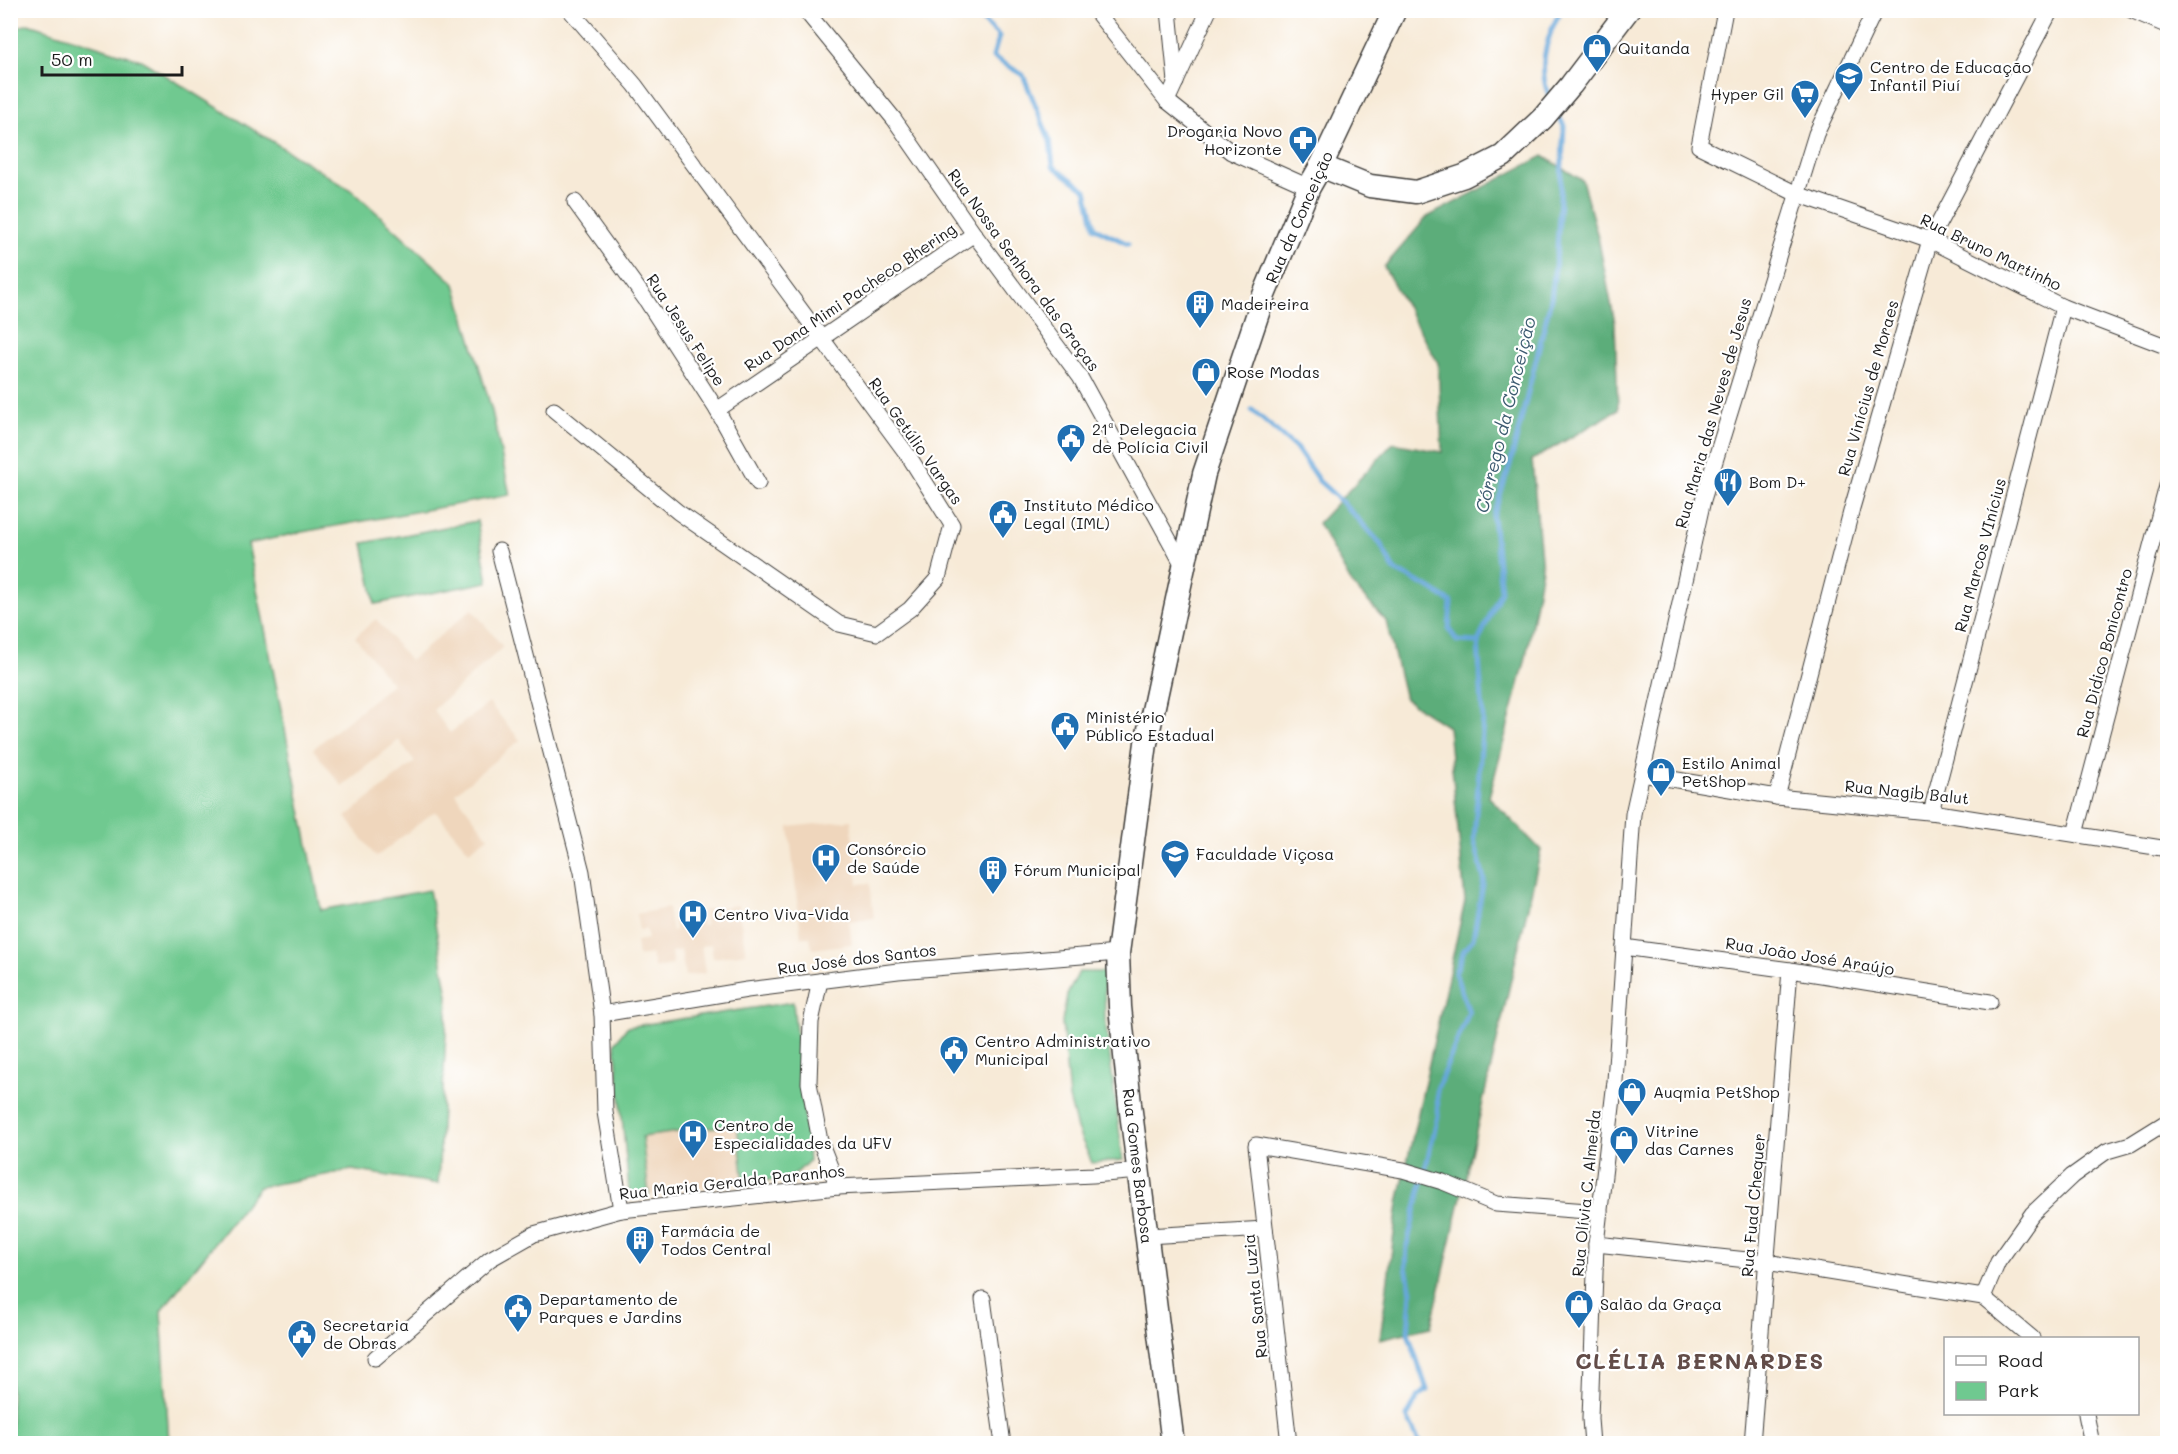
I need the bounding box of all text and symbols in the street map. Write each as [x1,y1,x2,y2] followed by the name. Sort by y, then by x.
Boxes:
[1581,32,1613,74] shop icon: Quitanda
[1618,37,1690,58] place label: Quitanda
[42,39,182,77] scale bar
[51,47,93,71] text: 50 m
[1870,56,2031,95] place label: Centro de Educação Infantil Piuí
[1833,60,1865,102] school or university icon: Centro de Educação Infantil Piuí
[1789,78,1821,120] supermarket icon: Hyper Gil
[1711,83,1784,104] place label: Hyper Gil
[1167,120,1282,159] place label: Drogaria Novo Horizonte
[1287,124,1319,166] pharmacy icon: Drogaria Novo Horizonte
[1260,148,1337,286] street label: Rua da Conceição
[944,164,1105,375] street label: Rua Nossa Senhora das Graças
[1917,208,2065,295] street label: Rua Bruno Martinho
[740,218,960,375] street label: Rua Dona Mimi Pacheco Bhering
[642,270,731,390] street label: Rua Jesus Felipe
[1184,288,1216,330] building icon: Madeireira
[1221,293,1310,314] place label: Madeireira
[1669,295,1756,531] street label: Rua Maria das Neves de Jesus
[1832,297,1903,478] street label: Rua Vinícius de Moraes
[1469,314,1541,515] water label: Córrego da Conceição
[1190,356,1222,398] shop icon: Rose Modas
[1227,361,1320,382] place label: Rose Modas
[865,373,968,508] street label: Rua Getúlio Vargas
[1092,418,1209,457] place label: 21ª Delegacia de Polícia Civil
[1055,422,1087,464] public building icon: 21ª Delegacia de Polícia Civil
[1712,466,1744,508] restaurant icon: Bom D+
[1749,471,1806,492] place label: Bom D+
[1949,476,2010,634] street label: Rua Marcos VInícius
[1024,494,1154,533] place label: Instituto Médico Legal (IML)
[987,498,1019,540] public building icon: Instituto Médico Legal (IML)
[2071,566,2136,740] street label: Rua Didico Bonicontro
[1086,706,1214,745] place label: Ministério Público Estadual
[1049,710,1081,752] public building icon: Ministério Público Estadual
[1682,752,1781,791] place label: Estilo Animal PetShop
[1645,756,1677,798] shop icon: Estilo Animal PetShop
[1844,775,1970,808] street label: Rua Nagib Balut
[847,838,926,877] place label: Consórcio de Saúde
[1159,838,1191,880] school or university icon: Faculdade Viçosa
[810,842,842,884] hospital icon: Consórcio de Saúde
[1196,843,1334,864] place label: Faculdade Viçosa
[977,854,1009,896] building icon: Fórum Municipal
[1014,859,1141,880] place label: Fórum Municipal
[677,898,709,940] hospital icon: Centro Viva-Vida
[714,903,850,924] place label: Centro Viva-Vida
[1724,932,1896,979] street label: Rua João José Araújo
[776,938,938,979] street label: Rua José dos Santos
[975,1030,1150,1069] place label: Centro Administrativo Municipal
[938,1034,970,1076] public building icon: Centro Administrativo Municipal
[1616,1076,1648,1118] shop icon: Auqmia PetShop
[1653,1081,1780,1102] place label: Auqmia PetShop
[1119,1087,1158,1245] street label: Rua Gomes Barbosa
[1566,1108,1605,1278] street label: Rua Olívia C. Almeida
[714,1114,892,1153] place label: Centro de Especialidades da UFV
[677,1118,709,1160] hospital icon: Centro de Especialidades da UFV
[1645,1120,1734,1159] place label: Vitrine das Carnes
[1608,1124,1640,1166] shop icon: Vitrine das Carnes
[1736,1132,1769,1278] street label: Rua Fuad Chequer
[618,1159,846,1204] street label: Rua Maria Geralda Paranhos
[661,1220,771,1259] place label: Farmácia de Todos Central
[624,1224,656,1266] building icon: Farmácia de Todos Central
[1238,1233,1271,1359] street label: Rua Santa Luzia
[539,1288,682,1327] place label: Departamento de Parques e Jardins
[1563,1288,1595,1330] shop icon: Salão da Graça
[502,1292,534,1334] public building icon: Departamento de Parques e Jardins
[1600,1293,1722,1314] place label: Salão da Graça
[323,1314,409,1353] place label: Secretaria de Obras
[286,1318,318,1360] public building icon: Secretaria de Obras
[1944,1337,2139,1415] legend
[1575,1346,1825,1375] district label: CLÉLIA BERNARDES
[1998,1348,2043,1372] text: Road
[1998,1378,2039,1402] text: Park

